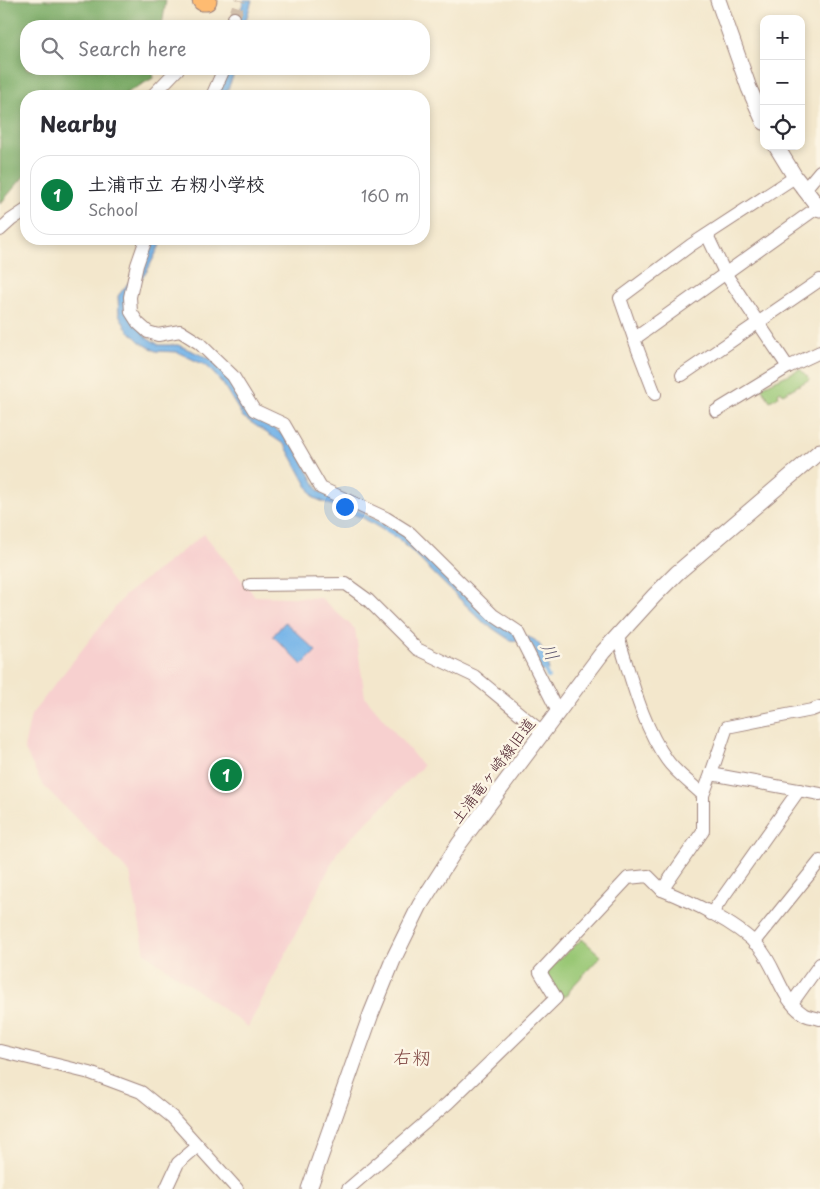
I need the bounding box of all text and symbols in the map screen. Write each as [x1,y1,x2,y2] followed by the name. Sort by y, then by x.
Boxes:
[760,15,805,150] map controls
[760,15,805,60] button: +
[20,20,430,75] search box
[38,34,66,62] icon: search
[78,34,187,62] text: Search here
[760,60,805,105] button: −
[760,105,805,150] button: locate
[40,107,117,139] text: Nearby
[88,169,265,197] text: 土浦市立 右籾小学校
[53,183,61,207] text: 1
[361,183,409,207] text: 160 m
[88,197,138,221] text: School
[332,494,358,520] your location
[535,637,567,665] water label: 川
[444,712,540,828] street label: 土浦竜ヶ崎線旧道
[210,756,242,794] pin: 1
[393,1042,431,1070] district label: 右籾

